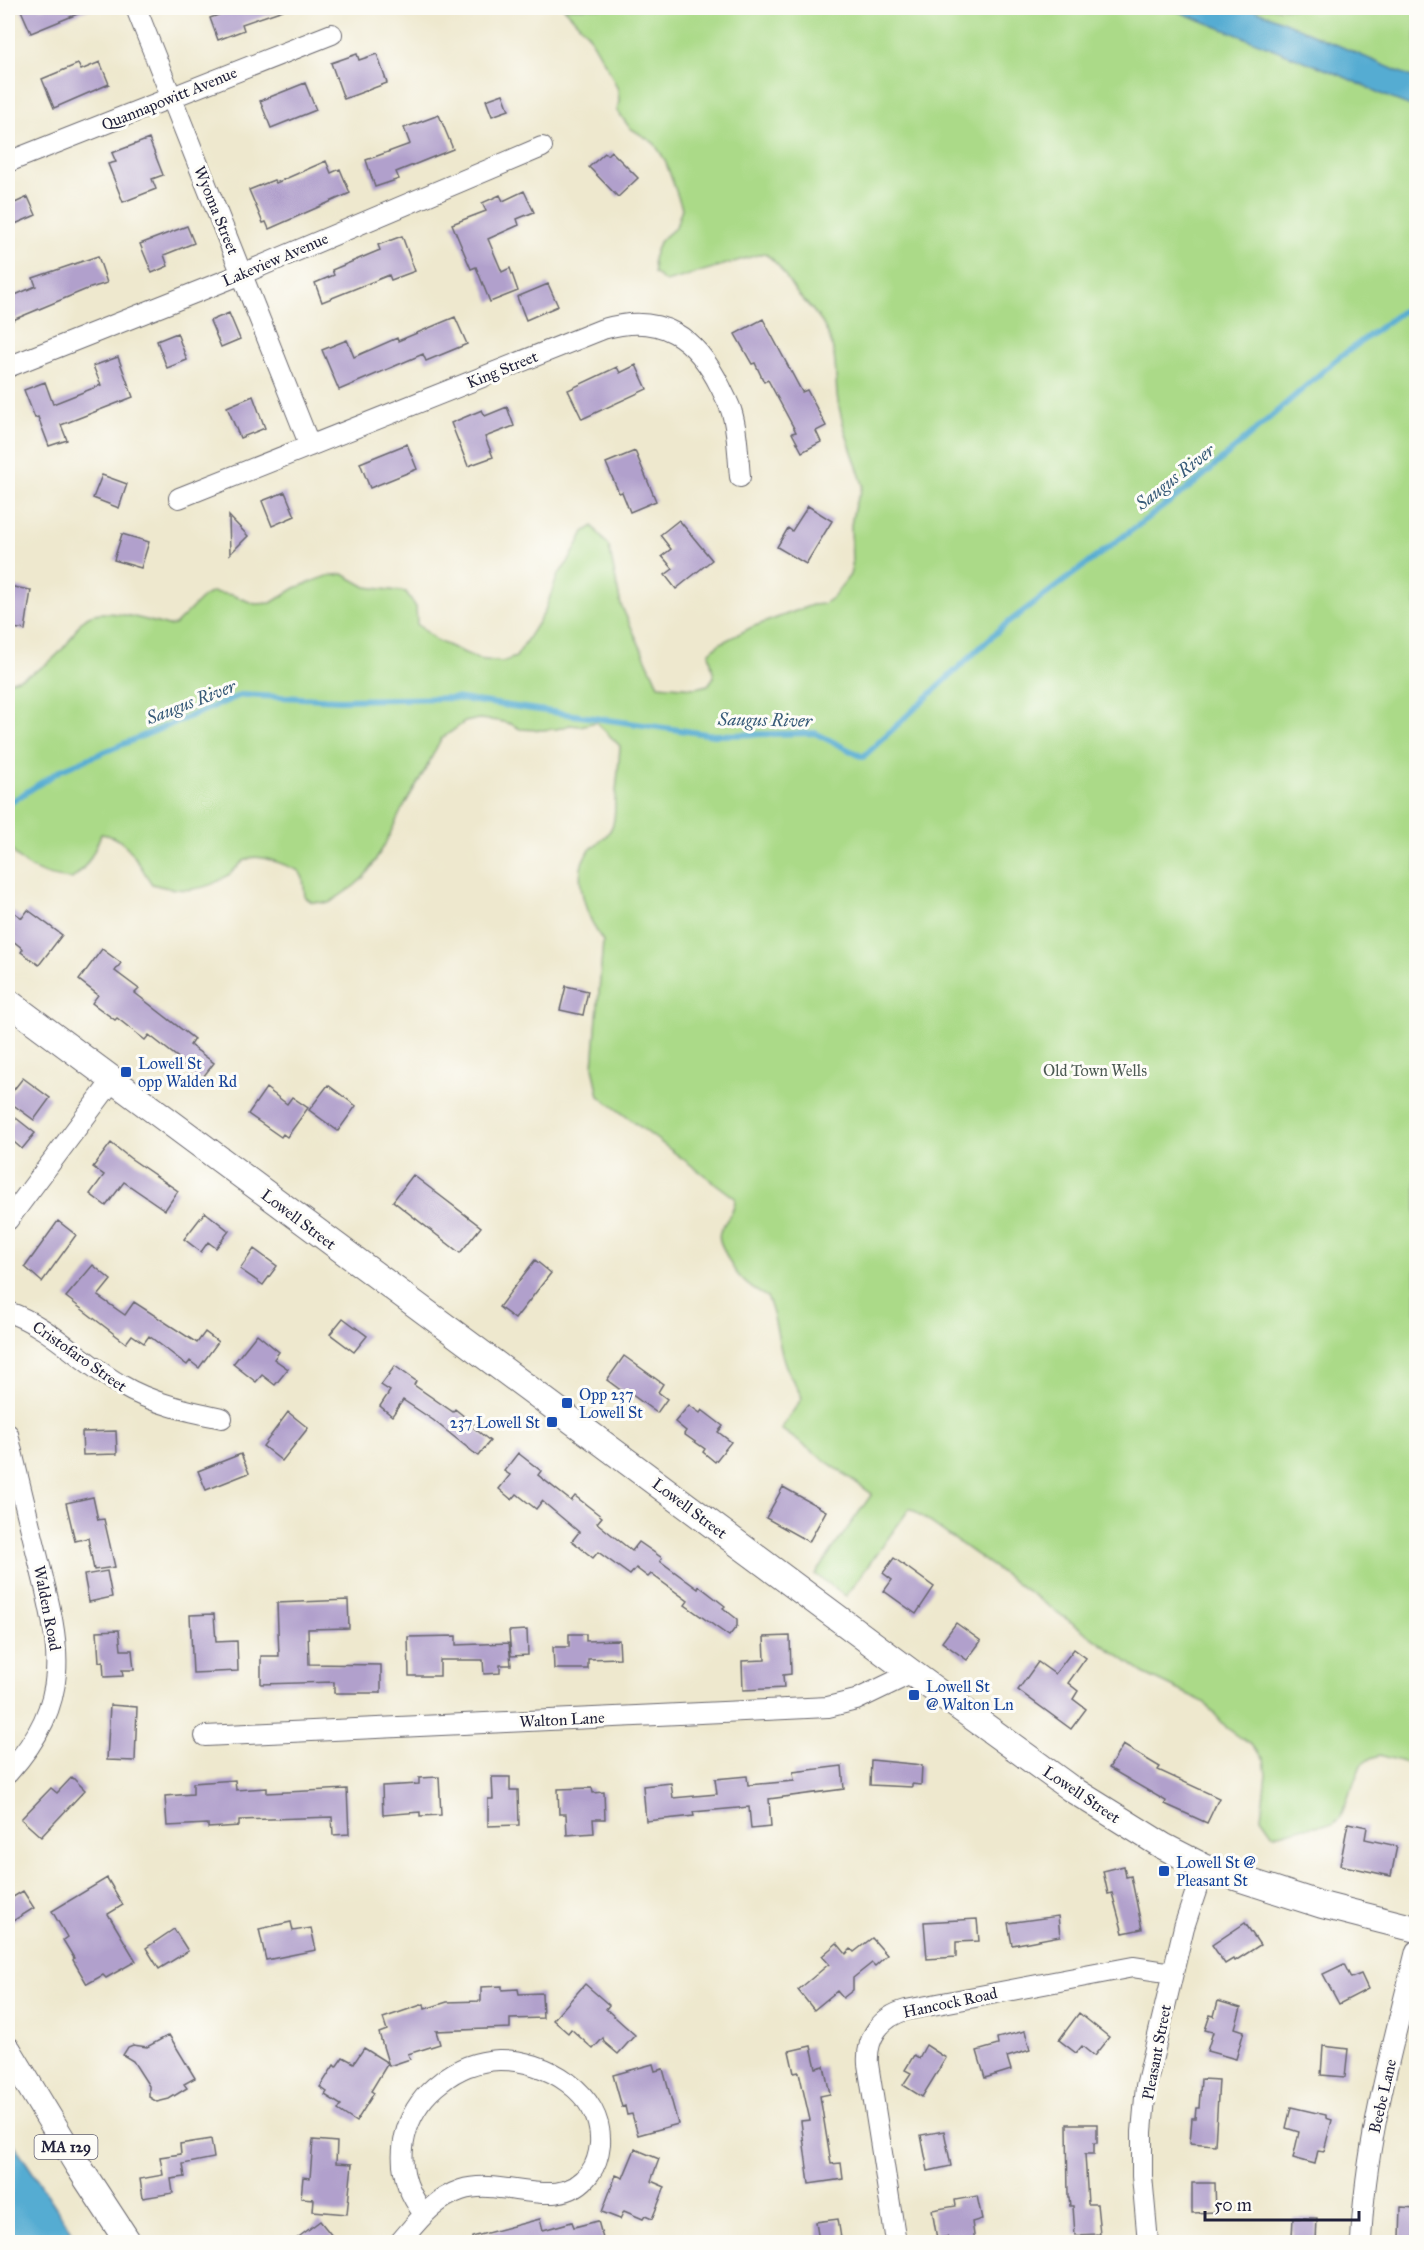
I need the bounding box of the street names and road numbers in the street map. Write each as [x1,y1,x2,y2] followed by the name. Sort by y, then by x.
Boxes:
[99,62,240,134] street label: Quannapowitt Avenue
[190,163,243,258] street label: Wyoma Street
[219,228,331,290] street label: Lakeview Avenue
[464,346,541,393] street label: King Street
[258,1185,340,1254] street label: Lowell Street
[29,1317,131,1396] street label: Cristofaro Street
[649,1474,731,1543] street label: Lowell Street
[30,1564,65,1652] street label: Walden Road
[519,1708,605,1731] street label: Walton Lane
[1040,1762,1124,1827] street label: Lowell Street
[901,1983,999,2022] street label: Hancock Road
[1138,2002,1175,2101] street label: Pleasant Street
[1365,2057,1400,2135] street label: Beebe Lane
[34,2135,98,2159] road number: MA 129

